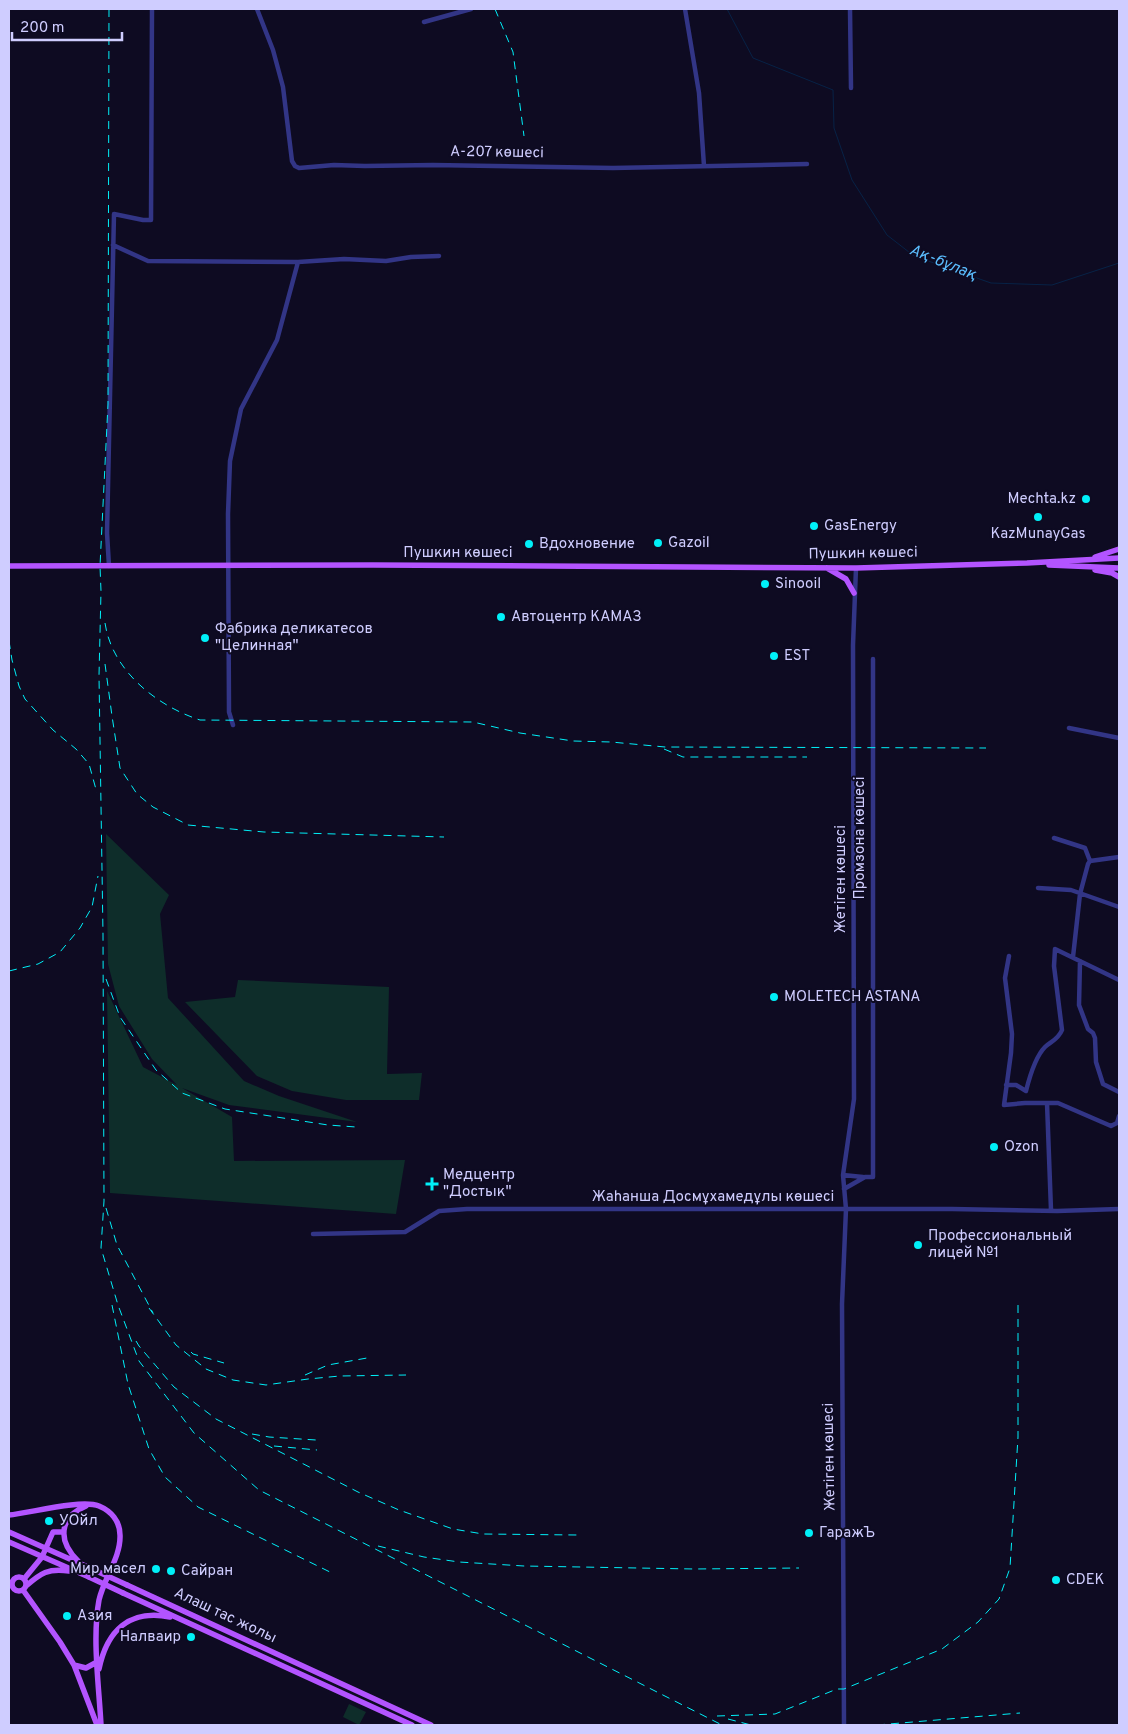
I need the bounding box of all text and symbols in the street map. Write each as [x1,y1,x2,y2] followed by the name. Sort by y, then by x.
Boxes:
[12,10,122,42] scale bar
[20,19,65,38] text: 200 m
[450,143,544,163] street label: А-207 көшесі
[906,240,980,286] water label: Ақ-бұлақ
[1007,490,1076,509] place label: Mechta.kz
[1080,493,1092,505] marker: Mechta.kz
[1032,511,1044,523] marker: KazMunayGas
[824,517,897,536] place label: GasEnergy
[808,520,820,532] marker: GasEnergy
[990,525,1086,544] place label: KazMunayGas
[668,534,710,553] place label: Gazoil
[539,535,635,554] place label: Вдохновение
[652,537,664,549] marker: Gazoil
[523,538,535,550] marker: Вдохновение
[403,544,513,563] street label: Пушкин көшесі
[808,544,918,564] street label: Пушкин көшесі
[775,575,821,594] place label: Sinooil
[759,578,771,590] marker: Sinooil
[511,608,642,627] place label: Автоцентр КАМАЗ
[495,611,507,623] marker: Автоцентр КАМАЗ
[215,620,373,656] place label: Фабрика деликатесов "Целинная"
[199,632,211,644] marker: Фабрика деликатесов "Целинная"
[784,647,810,666] place label: EST
[768,650,780,662] marker: EST
[851,776,870,900] street label: Промзона көшесі
[832,825,851,933] street label: Жетіген көшесі
[784,988,920,1007] place label: MOLETECH ASTANA
[768,991,780,1003] marker: MOLETECH ASTANA
[1004,1138,1039,1157] place label: Ozon
[988,1141,1000,1153] marker: Ozon
[443,1166,515,1202] place label: Медцентр "Достык"
[425,1177,439,1191] marker: Медцентр "Достык"
[592,1188,834,1207] street label: Жаһанша Досмұхамедұлы көшесі
[928,1227,1072,1263] place label: Профессиональный лицей №1
[912,1239,924,1251] marker: Профессиональный лицей №1
[820,1403,840,1511] street label: Жетіген көшесі
[59,1512,98,1531] place label: УОйл
[43,1515,55,1527] marker: УОйл
[819,1524,875,1543] place label: ГаражЪ
[803,1527,815,1539] marker: ГаражЪ
[70,1560,146,1579] place label: Мир масел
[181,1562,233,1581] place label: Сайран
[150,1563,162,1575] marker: Мир масел
[165,1565,177,1577] marker: Сайран
[1066,1571,1105,1590] place label: CDEK
[1050,1574,1062,1586] marker: CDEK
[171,1584,279,1648] street label: Алаш тас жолы
[77,1607,112,1626] place label: Азия
[61,1610,73,1622] marker: Азия
[120,1628,181,1647] place label: Налваир
[185,1631,197,1643] marker: Налваир

